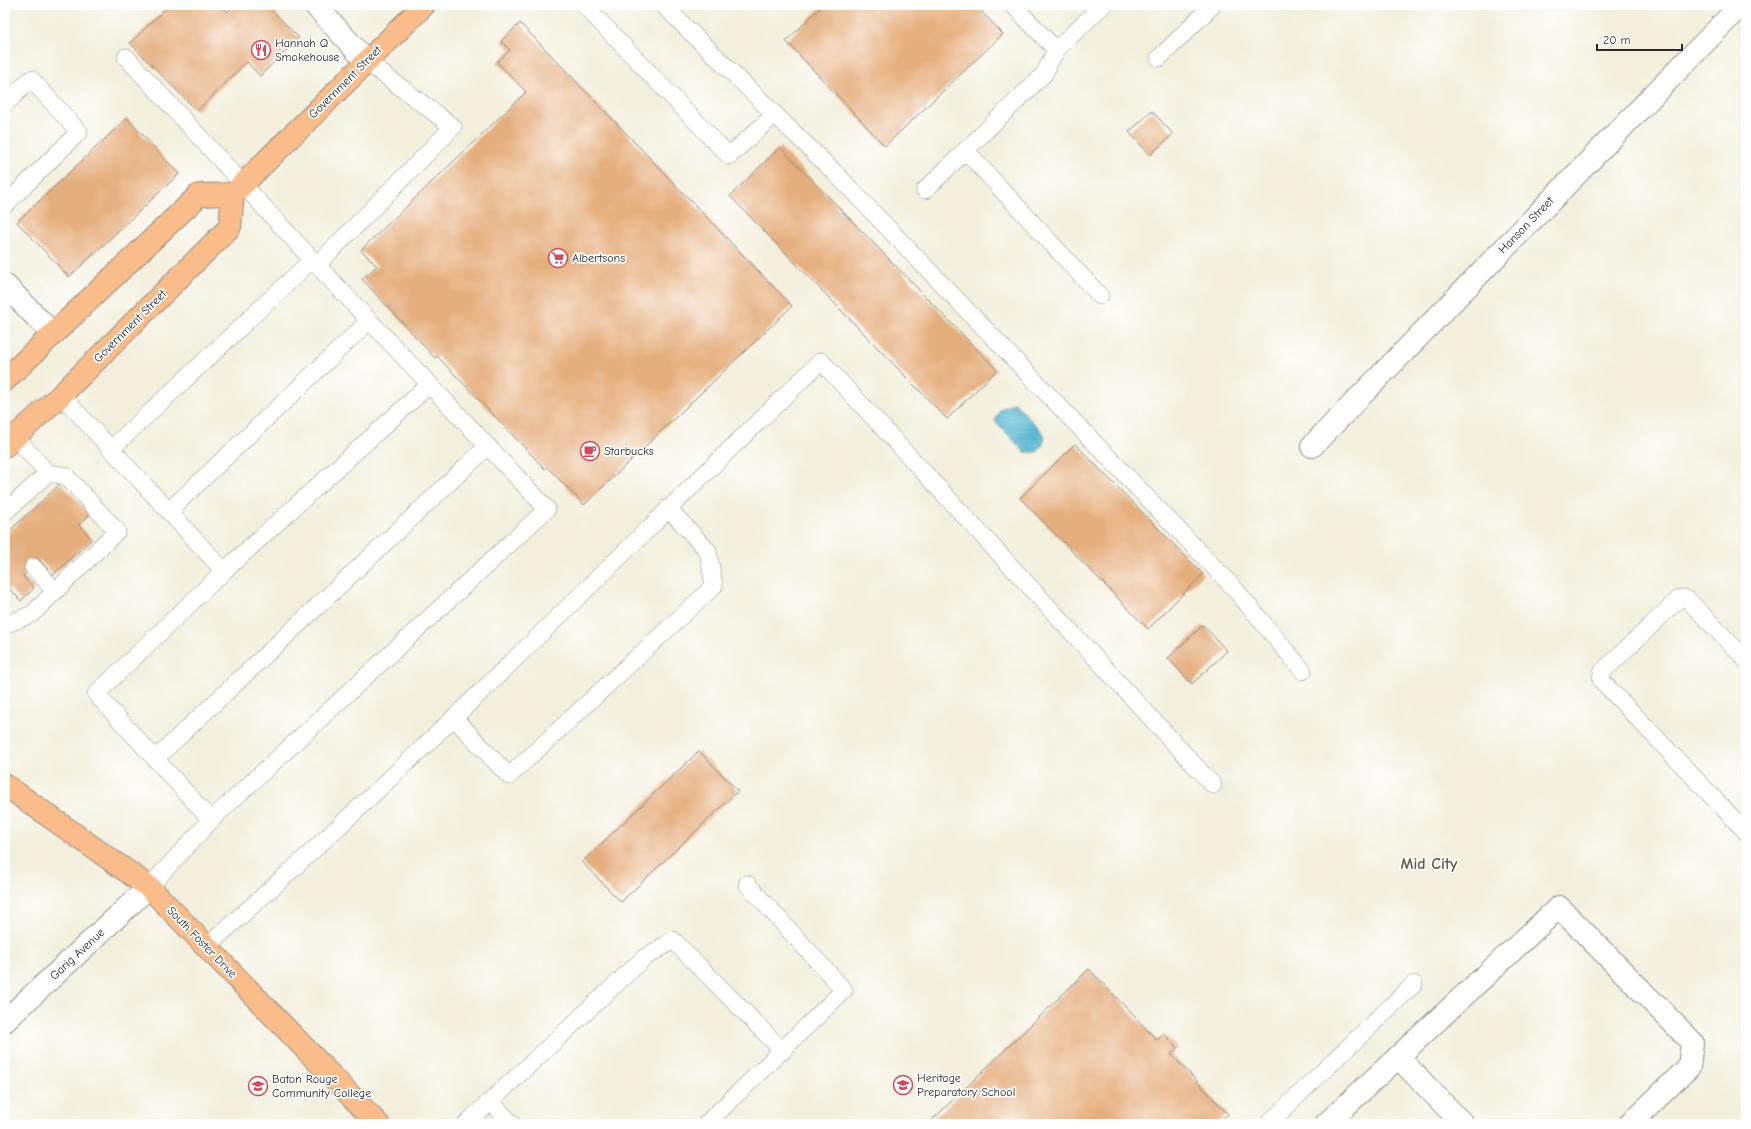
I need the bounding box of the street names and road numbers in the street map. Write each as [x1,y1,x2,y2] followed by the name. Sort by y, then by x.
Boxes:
[306,42,385,121] street label: Government Street
[1495,193,1557,256] street label: Hanson Street
[91,286,170,365] street label: Government Street
[164,903,240,981] street label: South Foster Drive
[47,925,107,983] street label: Garig Avenue

